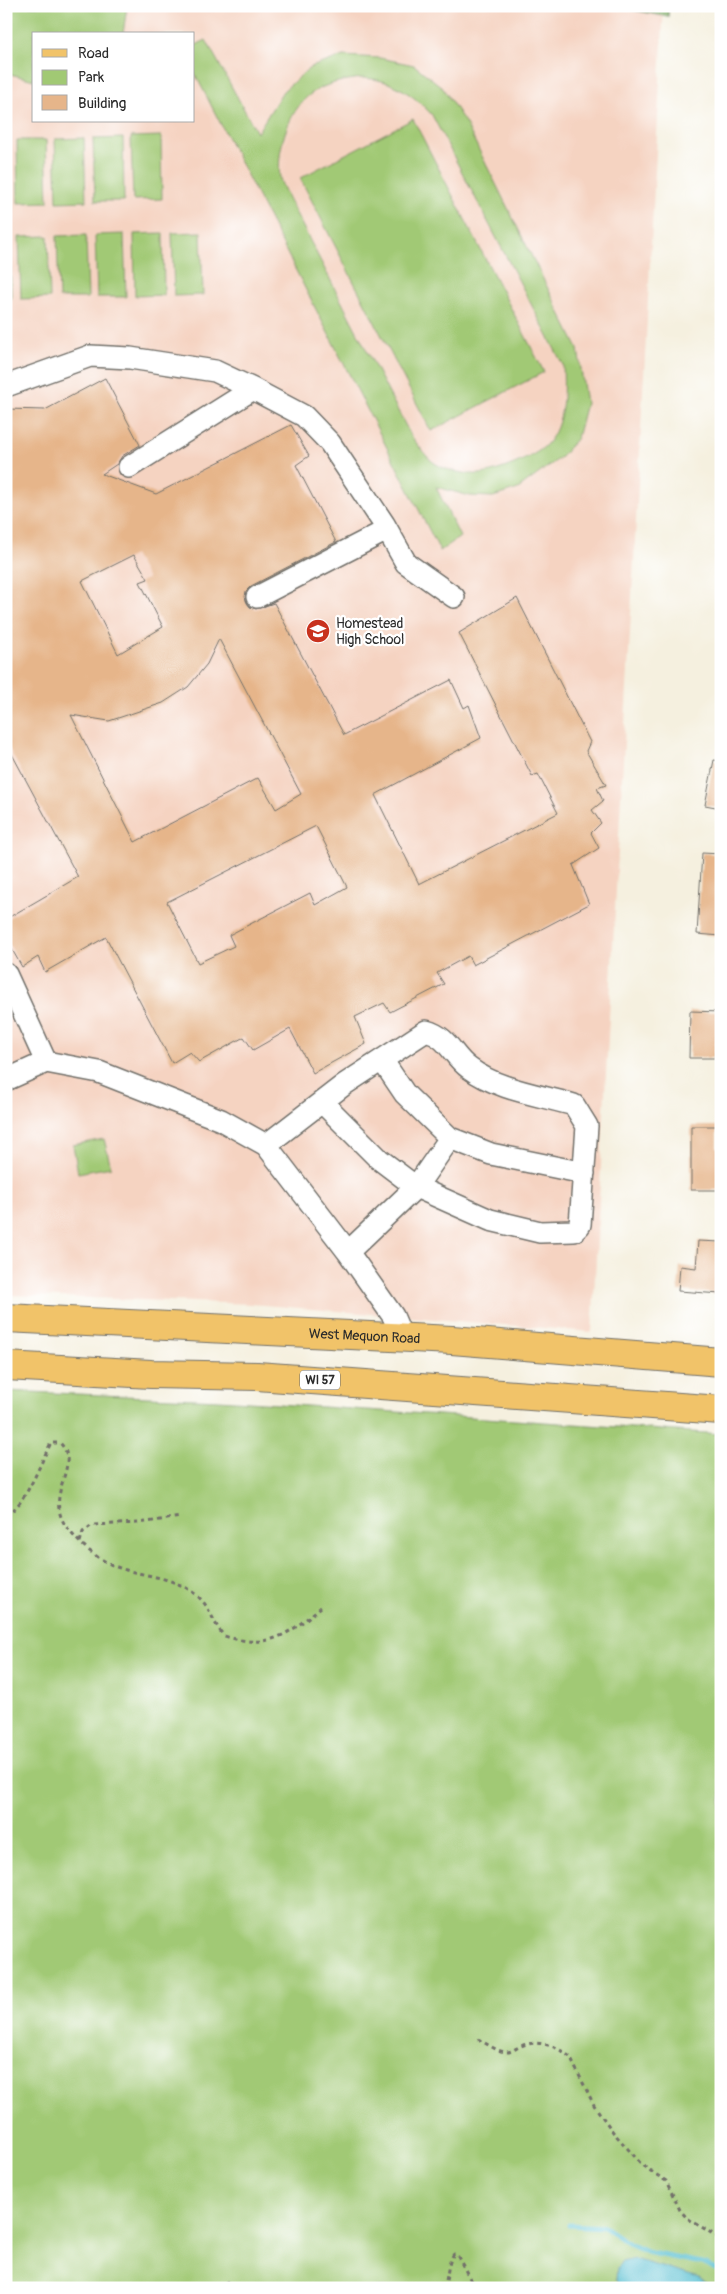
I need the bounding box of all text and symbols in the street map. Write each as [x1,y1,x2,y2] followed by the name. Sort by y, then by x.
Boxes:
[32,32,195,122] legend
[78,44,109,63] text: Road
[78,68,105,87] text: Park
[78,94,126,113] text: Building
[336,615,404,648] place label: Homestead High School
[305,618,331,644] school or university icon: Homestead High School
[308,1325,421,1347] street label: West Mequon Road
[300,1370,340,1390] road number: WI 57

